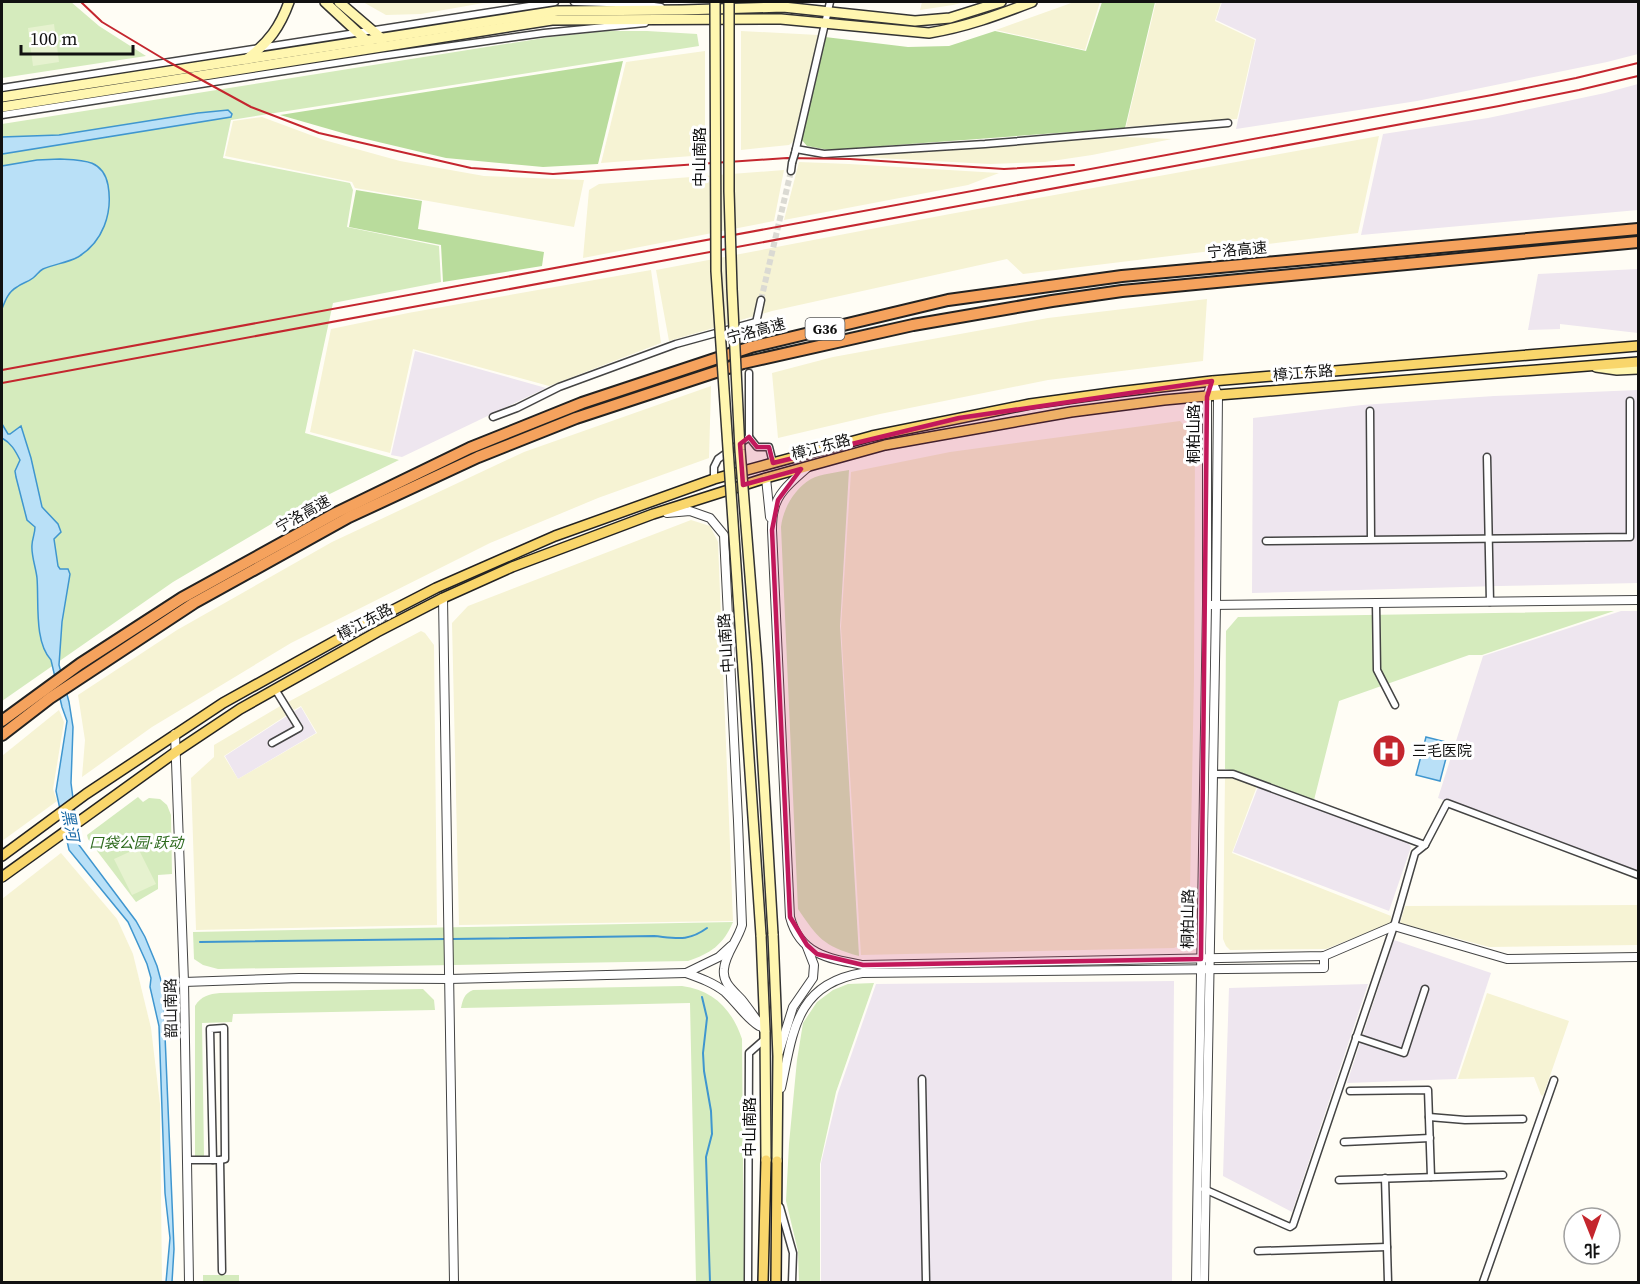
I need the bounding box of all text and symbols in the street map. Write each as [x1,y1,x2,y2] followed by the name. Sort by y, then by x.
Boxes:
[21,18,134,56] scale bar
[30,26,77,51] text: 100 m
[689,127,710,187] street label: 中山南路
[1206,236,1268,263] street label: 宁洛高速
[724,313,788,348] street label: 宁洛高速
[806,318,844,340] road number: G36
[1272,359,1334,386] street label: 樟江东路
[1183,404,1204,464] street label: 桐柏山路
[789,429,853,464] street label: 樟江东路
[271,490,334,537] street label: 宁洛高速
[333,598,396,645] street label: 樟江东路
[713,612,738,674] street label: 中山南路
[1371,733,1407,769] hospital icon: 三毛医院
[1412,740,1472,761] place label: 三毛医院
[57,807,85,846] water label: 黑河
[89,832,185,853] park label: 口袋公园·跃动
[1176,889,1199,949] street label: 桐柏山路
[159,978,182,1038] street label: 韶山南路
[739,1097,760,1157] street label: 中山南路
[1562,1206,1622,1266] north arrow
[1584,1240,1600,1262] text: 北

